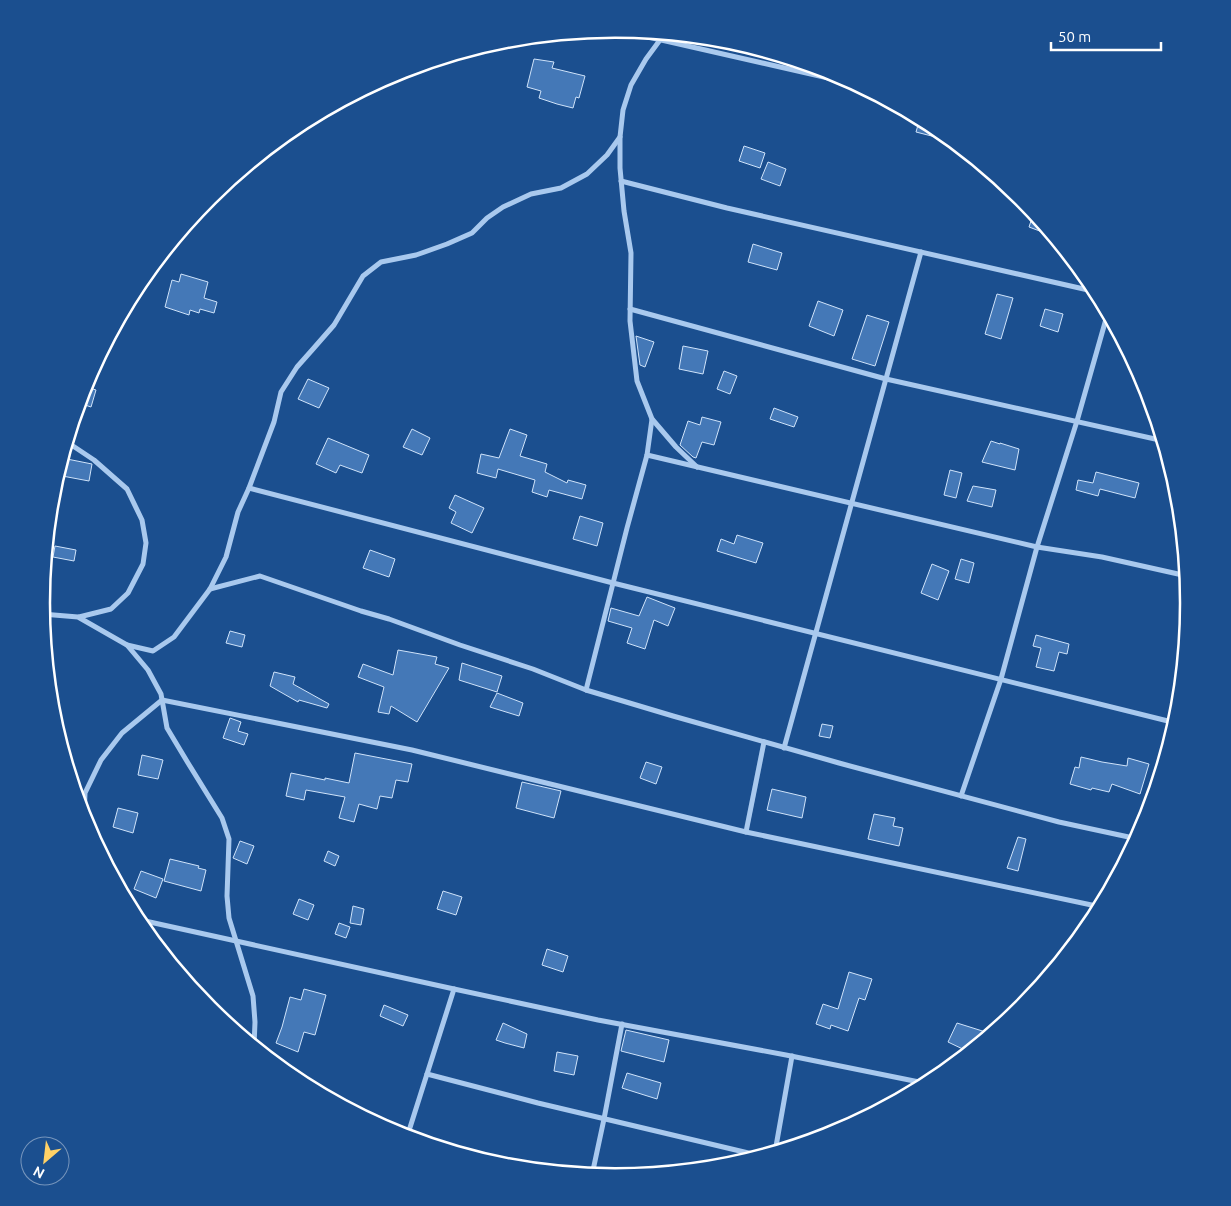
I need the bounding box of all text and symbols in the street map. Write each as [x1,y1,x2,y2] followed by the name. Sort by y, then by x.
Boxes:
[1051,20,1161,52] scale bar
[1058,28,1091,45] text: 50 m
[20,1136,70,1186] north arrow
[31,1163,47,1182] text: N

